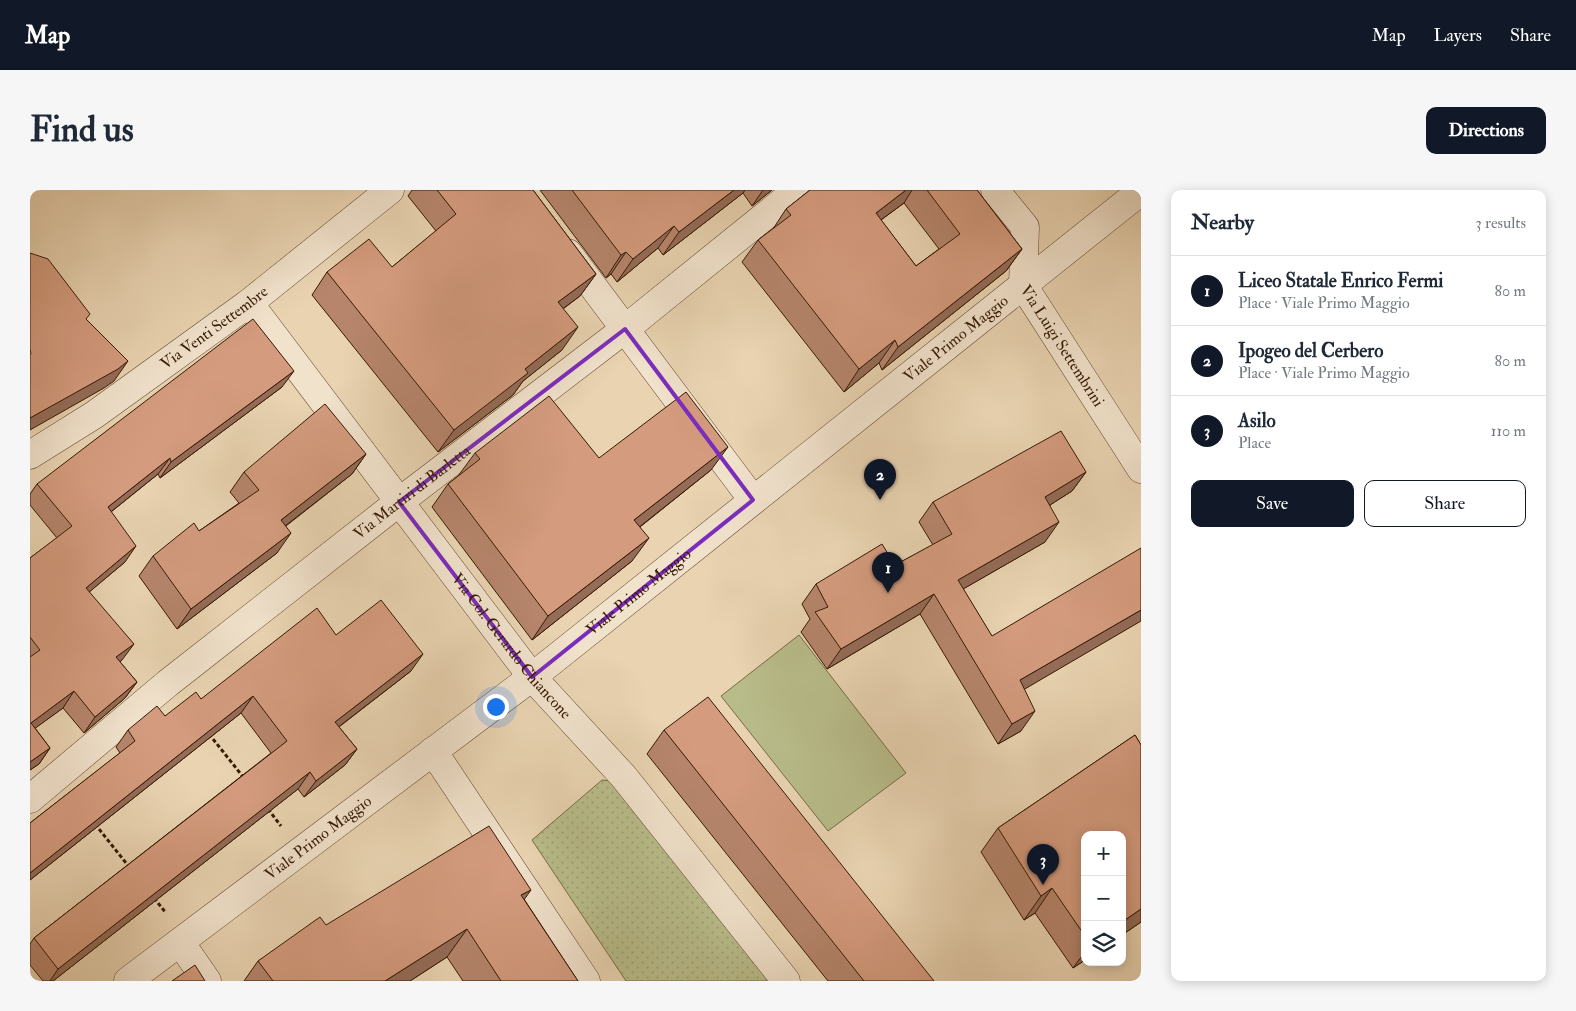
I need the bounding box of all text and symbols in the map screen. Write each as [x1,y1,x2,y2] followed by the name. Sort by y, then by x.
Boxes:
[25,20,70,51] text: Map
[1372,24,1406,47] text: Map
[1434,24,1482,47] text: Layers
[1510,24,1551,47] text: Share
[1426,107,1546,154] button: Directions
[30,108,134,152] text: Find us
[1191,209,1254,236] text: Nearby
[1475,213,1526,233] text: 3 results
[1238,269,1443,293] text: Liceo Statale Enrico Fermi
[1016,281,1108,410] street label: Via Luigi Settembrini
[1204,281,1210,301] text: 1
[1495,281,1526,301] text: 80 m
[156,282,272,374] street label: Via Venti Settembre
[899,291,1013,387] street label: Viale Primo Maggio
[1238,293,1410,313] text: Place · Viale Primo Maggio
[1238,339,1383,363] text: Ipogeo del Cerbero
[1203,351,1211,371] text: 2
[1495,351,1526,371] text: 80 m
[1238,363,1410,383] text: Place · Viale Primo Maggio
[1238,409,1276,433] text: Asilo
[1204,421,1210,441] text: 3
[1491,421,1526,441] text: 110 m
[1238,433,1271,453] text: Place
[349,441,475,544] street label: Via Martiri di Barletta
[864,459,896,500] pin: 2
[1191,480,1354,527] button: Save
[1364,480,1526,527] button: Share
[582,544,695,640] street label: Viale Primo Maggio
[872,552,904,593] pin: 1
[447,569,576,723] street label: Via Col. Gerardo Chiancone
[483,694,509,720] your location
[261,791,376,885] street label: Viale Primo Maggio
[1081,831,1126,966] map controls
[1081,831,1126,876] button: +
[1027,844,1059,885] pin: 3
[1081,876,1126,921] button: −
[1081,921,1126,966] button: layers

